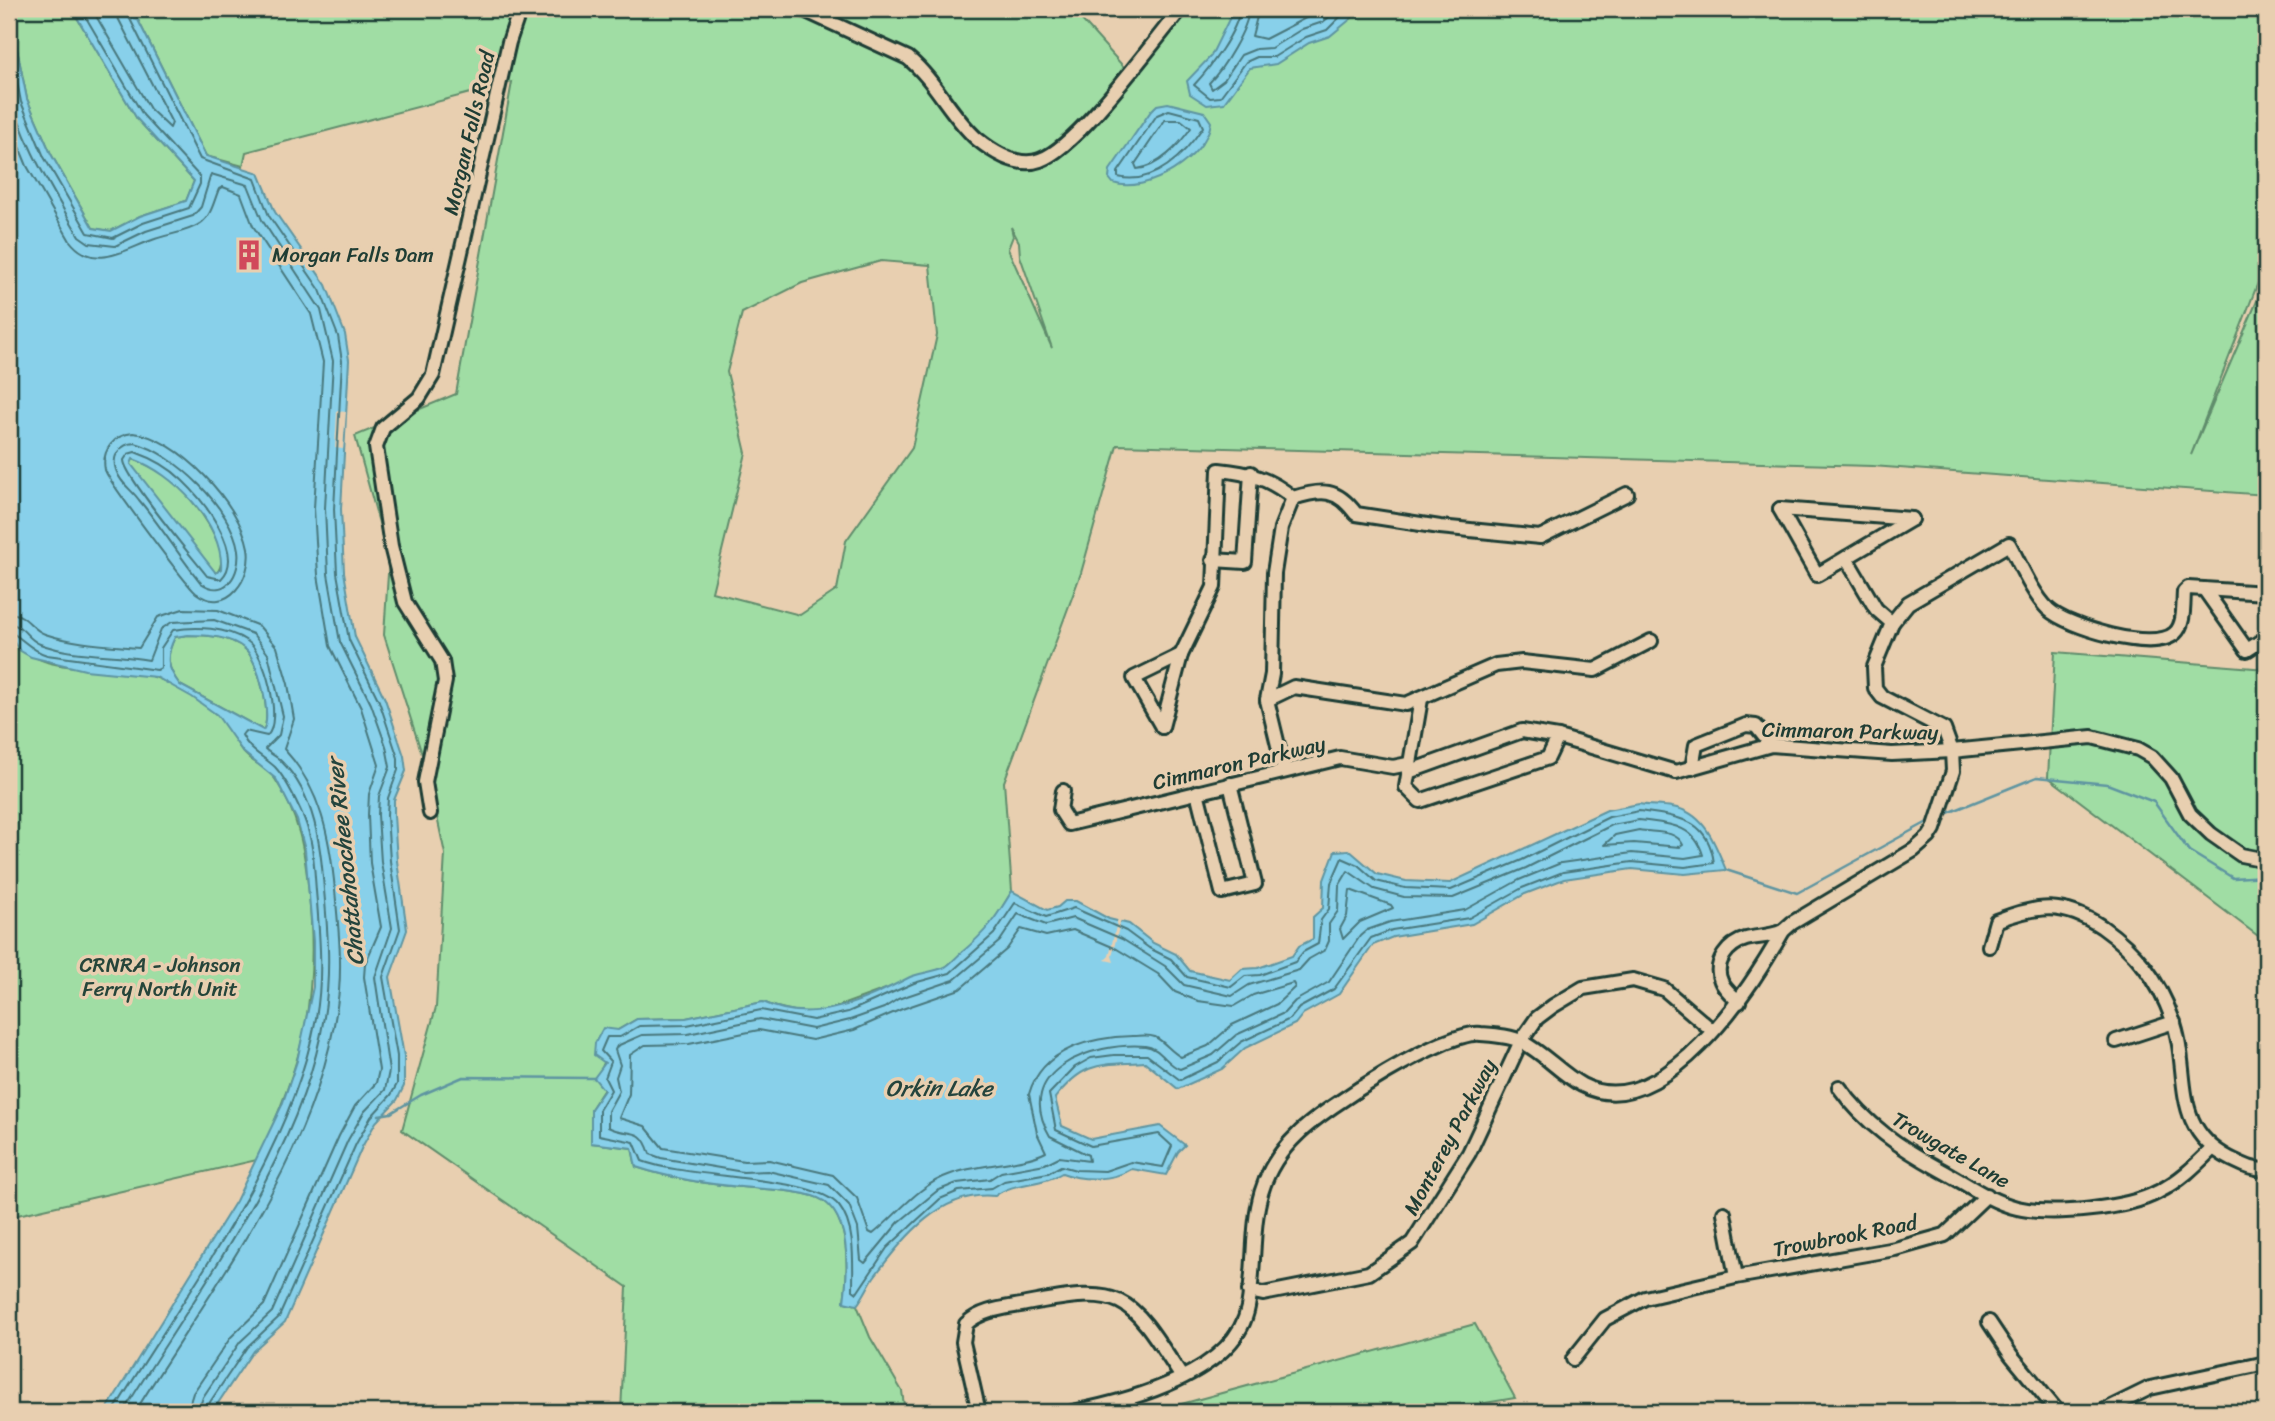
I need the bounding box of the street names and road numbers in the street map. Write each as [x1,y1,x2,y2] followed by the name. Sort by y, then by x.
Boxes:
[432,45,507,219] street label: Morgan Falls Road
[1761,710,1939,752] street label: Cimmaron Parkway
[1149,725,1329,801] street label: Cimmaron Parkway
[1393,1052,1507,1222] street label: Monterey Parkway
[1884,1101,2018,1200] street label: Trowgate Lane
[1770,1203,1922,1269] street label: Trowbrook Road

